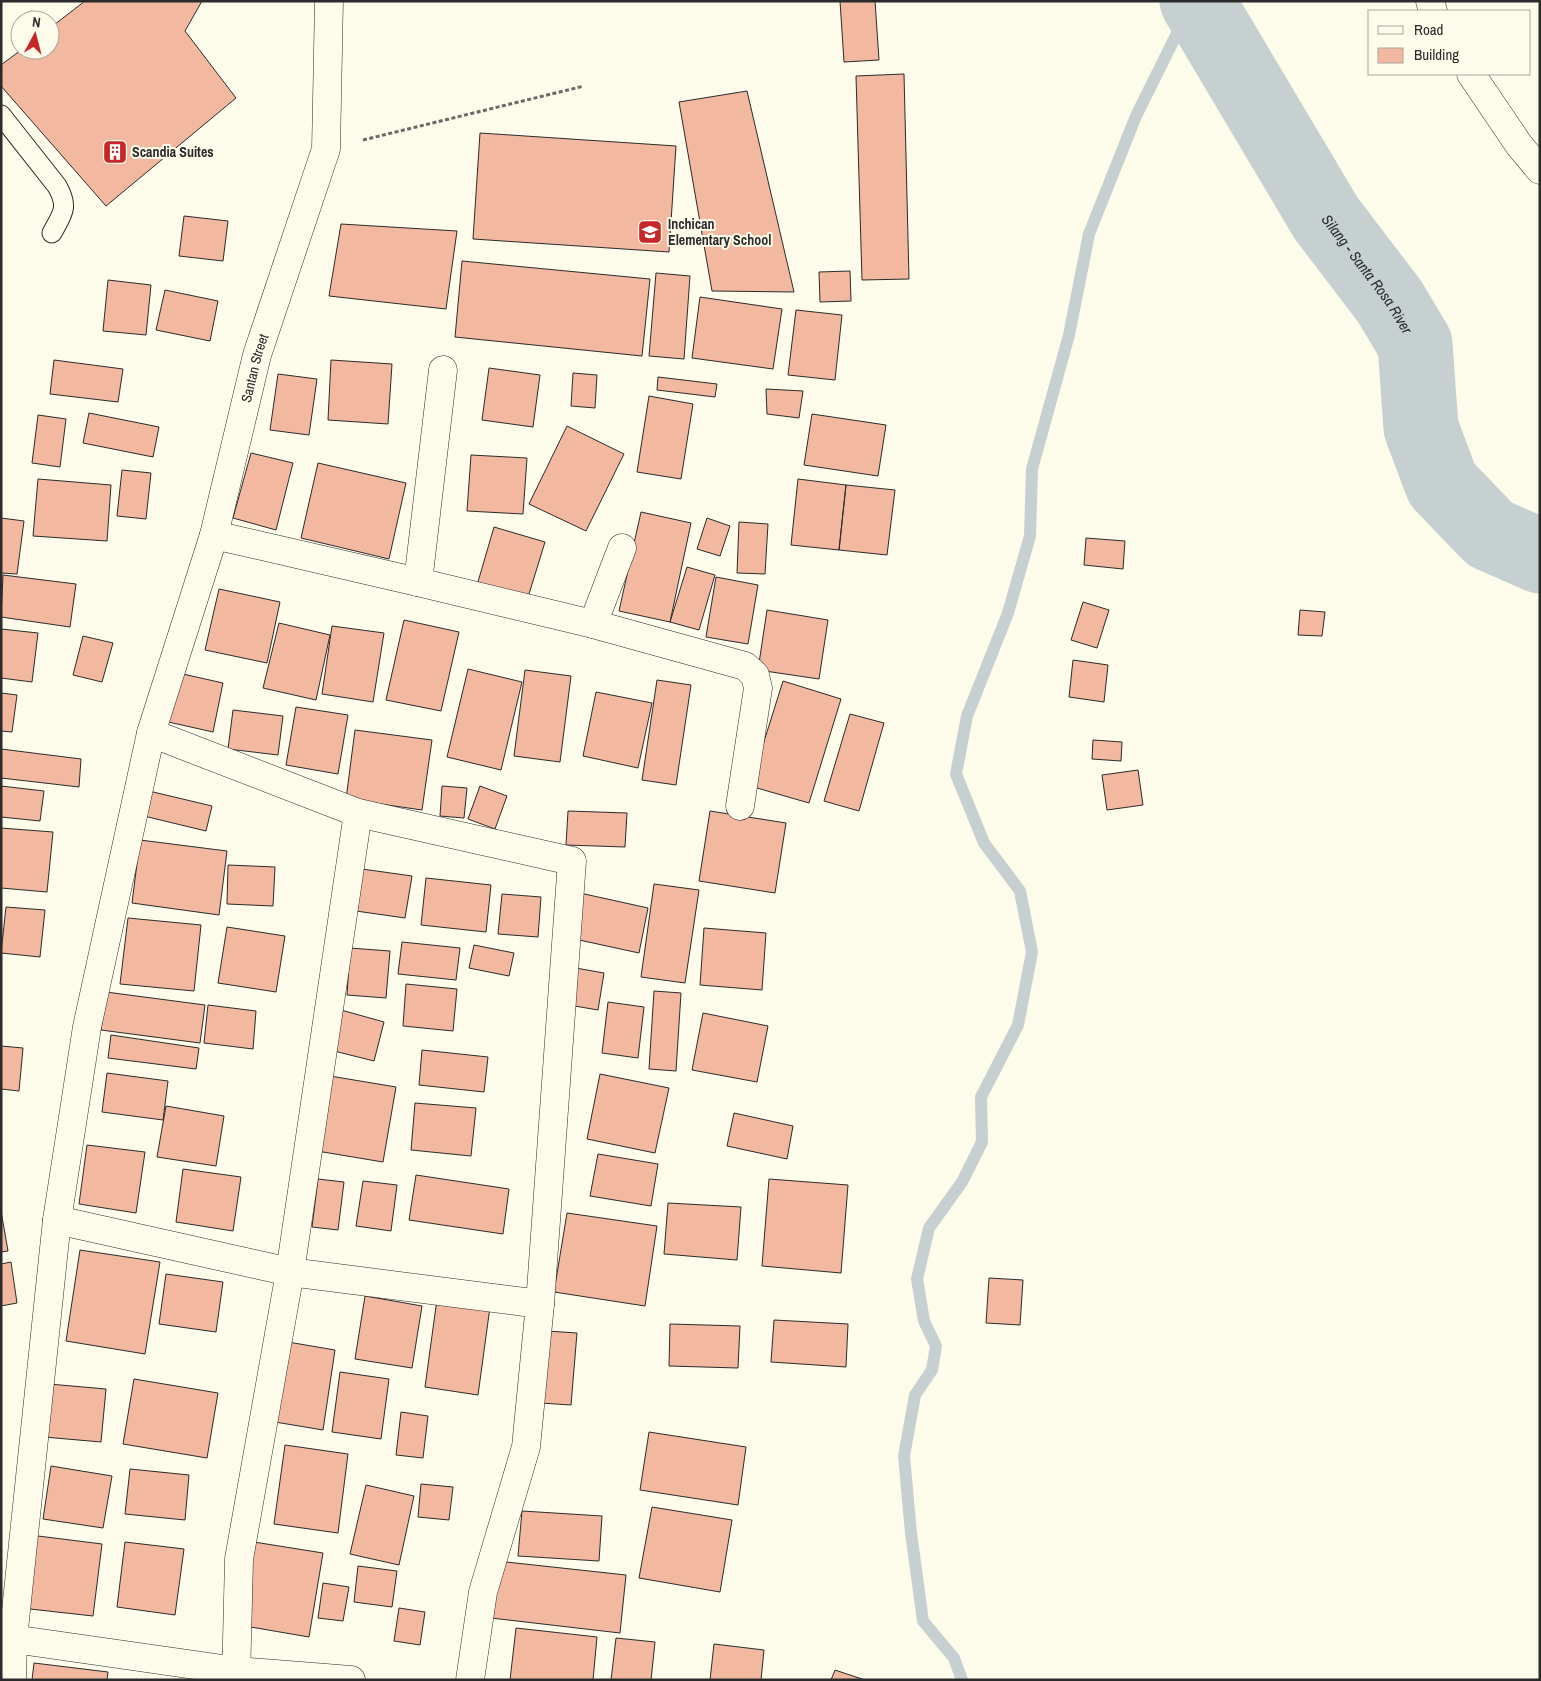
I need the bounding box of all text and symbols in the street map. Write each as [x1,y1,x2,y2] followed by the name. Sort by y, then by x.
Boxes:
[10,10,60,60] north arrow
[1368,10,1531,75] legend
[31,13,42,32] text: N
[1414,19,1443,40] text: Road
[1414,44,1459,65] text: Building
[102,139,128,165] building icon: Scandia Suites
[132,143,214,161] place label: Scandia Suites
[1317,210,1418,338] water label: Silang - Santa Rosa River
[668,215,771,249] place label: Inchican Elementary School
[637,219,663,245] school or university icon: Inchican Elementary School
[237,331,272,404] street label: Santan Street

